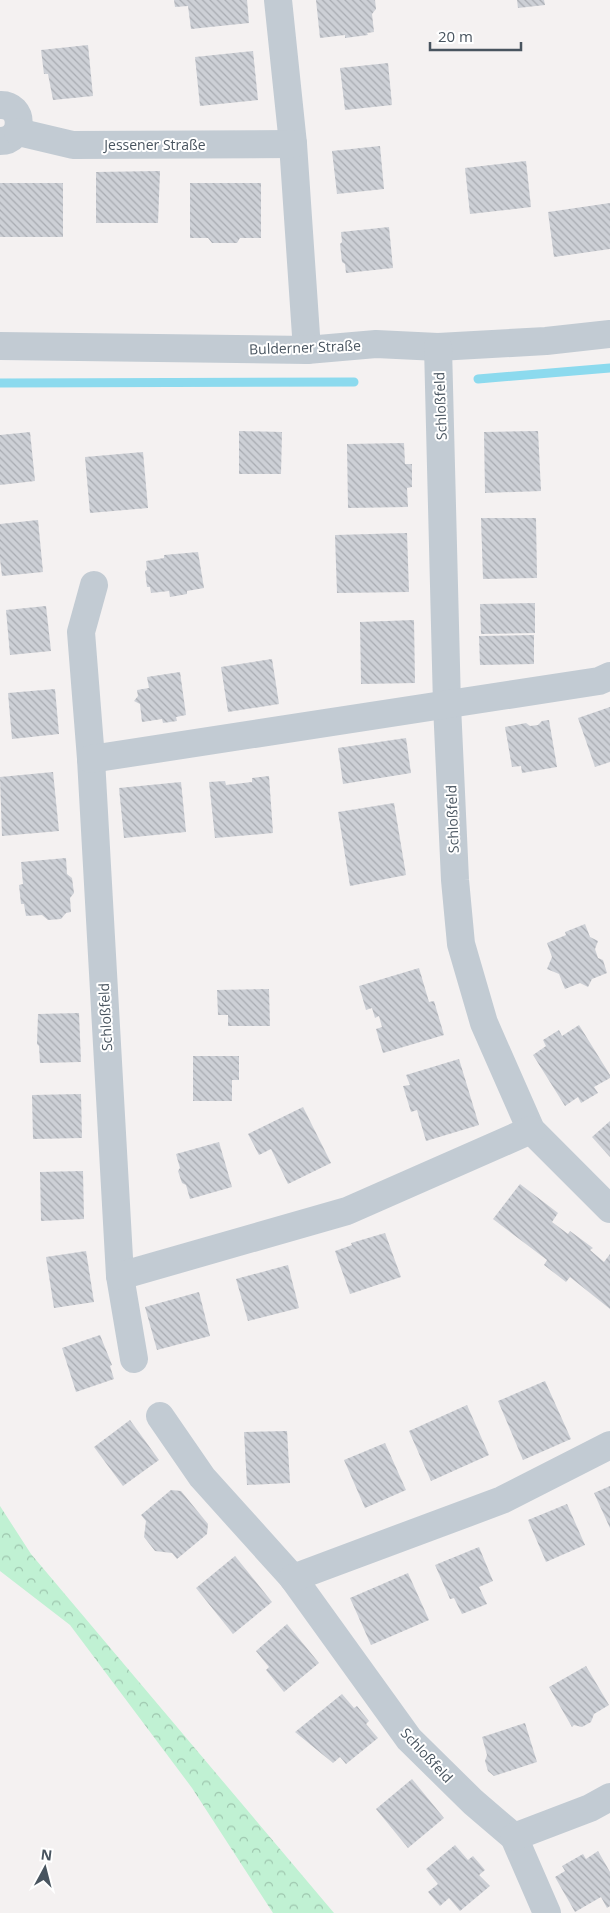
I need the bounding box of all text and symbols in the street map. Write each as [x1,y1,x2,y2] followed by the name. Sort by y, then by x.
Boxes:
[430,20,521,52] scale bar
[438,26,473,46] text: 20 m
[102,135,206,154] street label: Jessener Straße
[249,336,361,358] street label: Bulderner Straße
[429,372,451,440] street label: Schloßfeld
[441,785,463,853] street label: Schloßfeld
[94,982,116,1052] street label: Schloßfeld
[397,1724,457,1786] street label: Schloßfeld
[20,1843,70,1893] north arrow
[40,1844,53,1865] text: N

